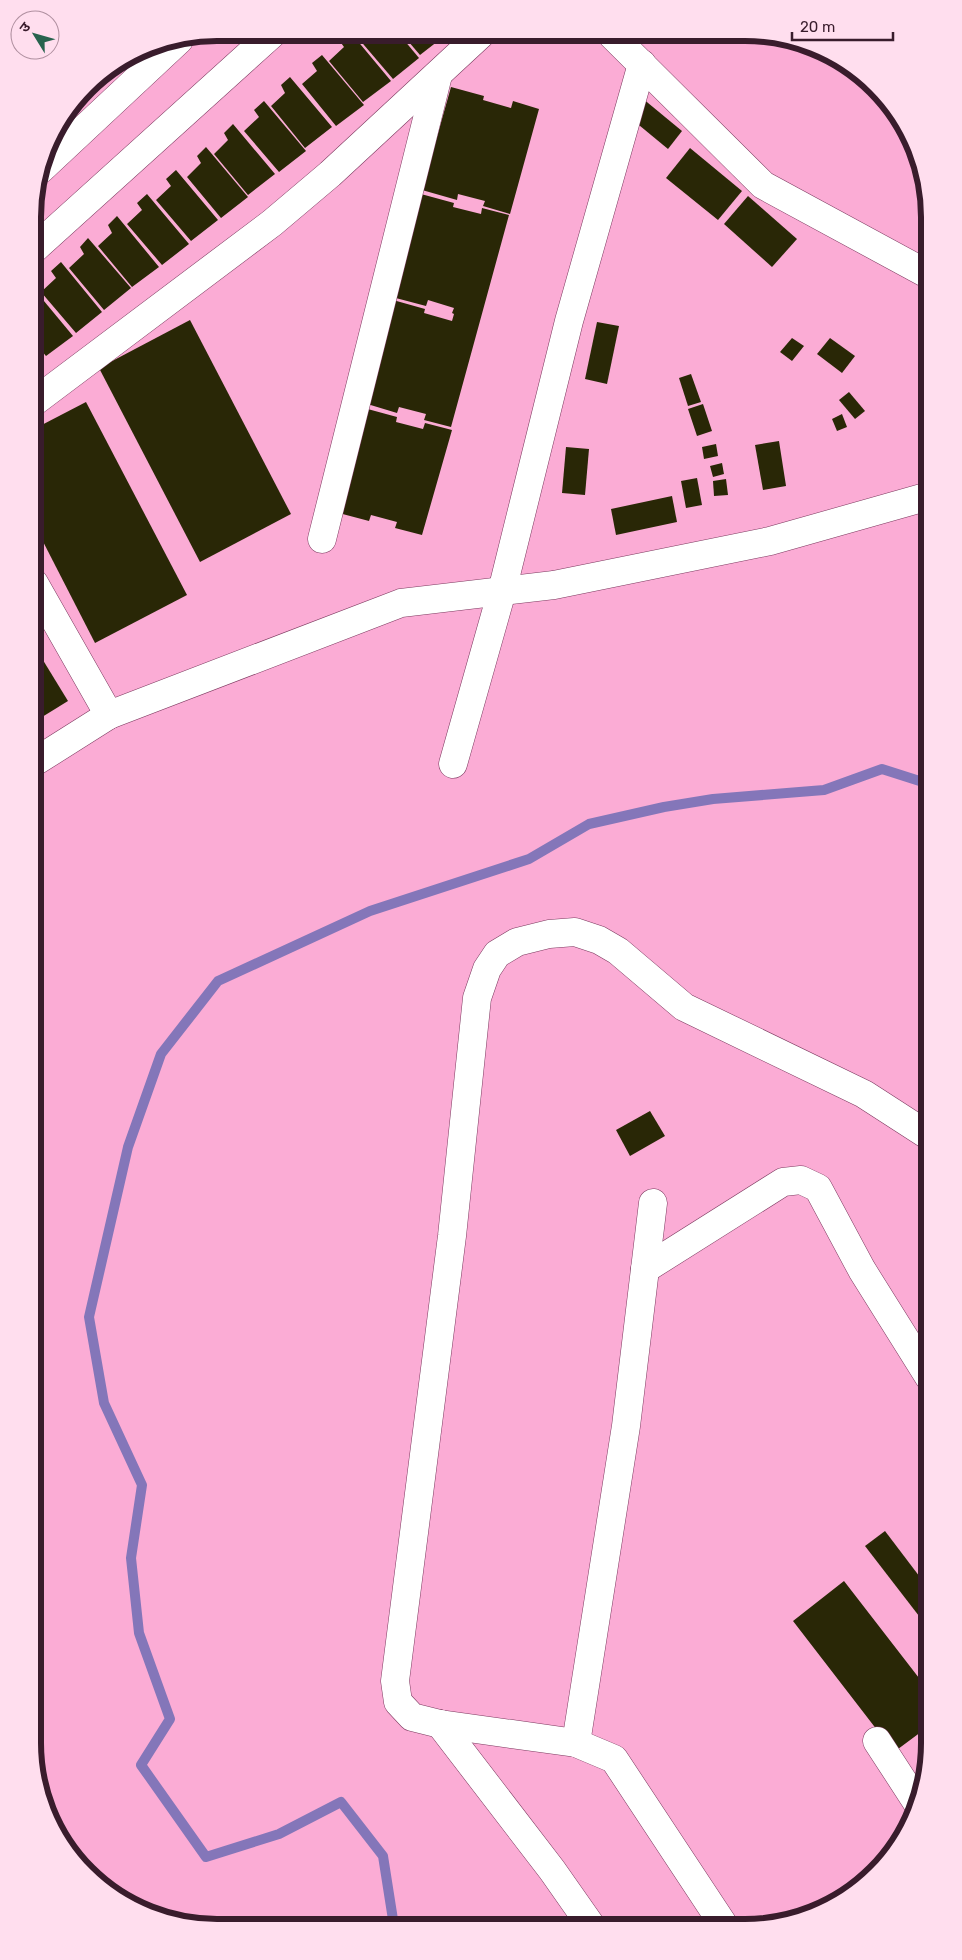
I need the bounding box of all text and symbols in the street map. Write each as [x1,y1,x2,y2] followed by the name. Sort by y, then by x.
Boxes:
[10,10,60,60] north arrow
[792,10,893,42] scale bar
[16,18,35,36] text: उ
[800,18,835,36] text: 20 m

